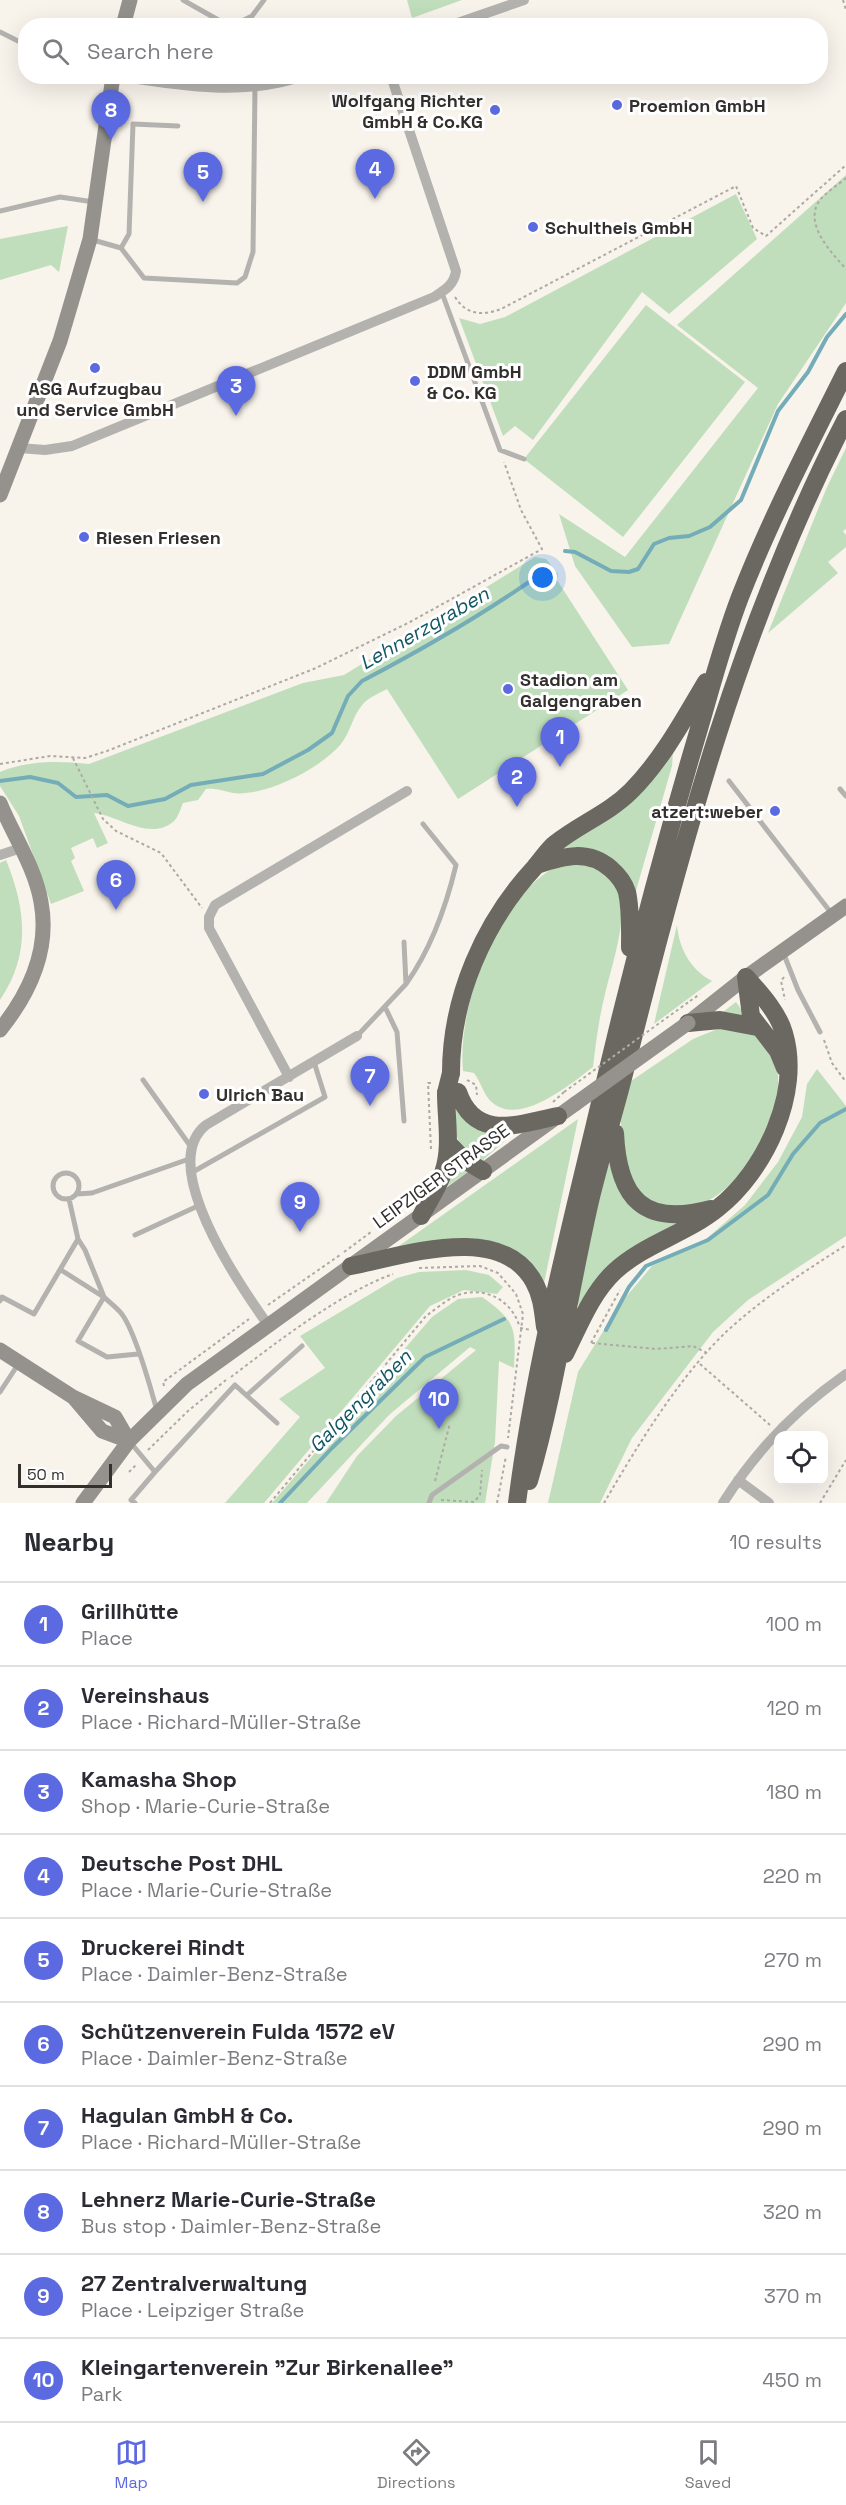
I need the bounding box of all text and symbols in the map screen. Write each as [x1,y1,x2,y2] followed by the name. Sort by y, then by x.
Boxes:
[18,18,828,84] search box
[39,35,72,68] icon: search
[87,37,214,65] text: Search here
[332,89,483,133] place label: Wolfgang Richter GmbH & Co.KG
[92,90,130,140] pin: 8
[629,94,766,117] place label: Proemion GmbH
[610,98,624,112] marker: Proemion GmbH
[488,103,502,117] marker: Wolfgang Richter GmbH & Co.KG
[356,150,394,199] pin: 4
[184,152,222,202] pin: 5
[545,216,692,239] place label: Schultheis GmbH
[526,220,540,234] marker: Schultheis GmbH
[427,360,522,404] place label: DDM GmbH & Co. KG
[88,361,102,375] marker: ASG Aufzugbau und Service GmbH
[216,366,256,416] pin: 3
[408,374,422,388] marker: DDM GmbH & Co. KG
[16,377,174,421] place label: ASG Aufzugbau und Service GmbH
[96,526,221,549] place label: Riesen Friesen
[77,530,91,544] marker: Riesen Friesen
[528,563,557,592] your location
[355,580,494,676] water label: Lehnerzgraben
[520,668,642,712] place label: Stadion am Galgengraben
[501,682,515,696] marker: Stadion am Galgengraben
[540,718,580,767] pin: 1
[498,758,536,807] pin: 2
[651,800,763,823] place label: atzert:weber
[768,804,782,818] marker: atzert:weber
[96,860,136,910] pin: 6
[350,1056,389,1106] pin: 7
[216,1083,304,1106] place label: Ulrich Bau
[197,1087,211,1101] marker: Ulrich Bau
[368,1119,514,1233] street label: LEIPZIGER STRASSE
[280,1182,320,1232] pin: 9
[303,1344,417,1458] water label: Galgengraben
[420,1380,458,1429] pin: 10
[774,1431,828,1485] map controls
[774,1431,828,1485] button: locate
[18,1461,112,1488] scale bar
[27,1464,65,1485] text: 50 m
[24,1525,114,1559] text: Nearby
[729,1529,822,1555] text: 10 results
[81,1597,179,1625] text: Grillhütte
[39,1611,48,1637] text: 1
[766,1611,822,1637] text: 100 m
[81,1625,133,1651] text: Place
[81,1681,210,1709] text: Vereinshaus
[38,1695,49,1721] text: 2
[766,1695,822,1721] text: 120 m
[81,1709,361,1735] text: Place · Richard-Müller-Straße
[81,1765,237,1793] text: Kamasha Shop
[37,1779,50,1805] text: 3
[766,1779,822,1805] text: 180 m
[81,1793,330,1819] text: Shop · Marie-Curie-Straße
[81,1849,283,1877] text: Deutsche Post DHL
[37,1863,50,1889] text: 4
[763,1863,822,1889] text: 220 m
[81,1877,332,1903] text: Place · Marie-Curie-Straße
[81,1933,245,1961] text: Druckerei Rindt
[38,1947,50,1973] text: 5
[764,1947,822,1973] text: 270 m
[81,1961,348,1987] text: Place · Daimler-Benz-Straße
[81,2017,395,2045] text: Schützenverein Fulda 1572 eV
[37,2031,50,2057] text: 6
[763,2031,822,2057] text: 290 m
[81,2045,348,2071] text: Place · Daimler-Benz-Straße
[81,2101,293,2129] text: Hagulan GmbH & Co.
[38,2115,49,2141] text: 7
[763,2115,822,2141] text: 290 m
[81,2129,361,2155] text: Place · Richard-Müller-Straße
[81,2185,376,2213] text: Lehnerz Marie-Curie-Straße
[38,2199,50,2225] text: 8
[763,2199,822,2225] text: 320 m
[81,2213,381,2239] text: Bus stop · Daimler-Benz-Straße
[81,2269,307,2297] text: 27 Zentralverwaltung
[37,2283,50,2309] text: 9
[764,2283,822,2309] text: 370 m
[81,2297,304,2323] text: Place · Leipziger Straße
[81,2353,454,2381] text: Kleingartenverein "Zur Birkenallee"
[33,2367,55,2393] text: 10
[762,2367,822,2393] text: 450 m
[81,2381,123,2407] text: Park
[115,2436,148,2493] tab: Map
[377,2436,456,2493] tab: Directions
[685,2436,731,2493] tab: Saved

